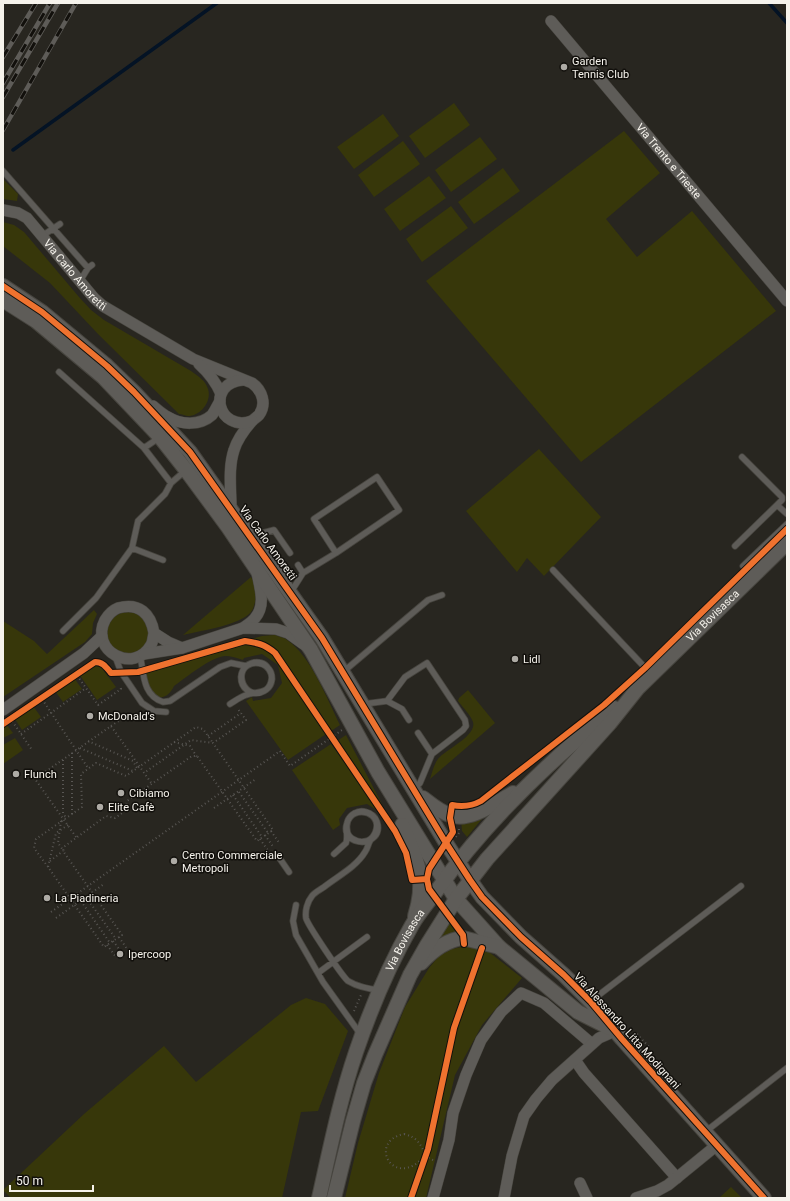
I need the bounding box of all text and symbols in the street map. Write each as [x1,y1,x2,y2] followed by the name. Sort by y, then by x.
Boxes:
[572,55,629,81] place label: Garden Tennis Club
[559,62,569,72] marker: Garden Tennis Club
[634,121,704,201] street label: Via Trento e Trieste
[41,237,109,313] street label: Via Carlo Amoretti
[236,503,300,583] street label: Via Carlo Amoretti
[683,587,742,644] street label: Via Bovisasca
[523,653,540,666] place label: Lidl
[510,654,520,664] marker: Lidl
[98,710,155,723] place label: McDonald's
[85,711,95,721] marker: McDonald's
[24,768,57,781] place label: Flunch
[11,769,21,779] marker: Flunch
[129,787,170,800] place label: Cibiamo
[116,788,126,798] marker: Cibiamo
[108,801,155,814] place label: Elite Cafè
[95,802,105,812] marker: Elite Cafè
[182,849,283,875] place label: Centro Commerciale Metropoli
[169,856,179,866] marker: Centro Commerciale Metropoli
[55,892,118,905] place label: La Piadineria
[42,893,52,903] marker: La Piadineria
[383,906,427,973] street label: Via Bovisasca
[128,948,171,961] place label: Ipercoop
[115,949,125,959] marker: Ipercoop
[571,970,683,1092] street label: Via Alessandro Litta Modignani
[10,1167,93,1193] scale bar
[16,1174,43,1188] text: 50 m

